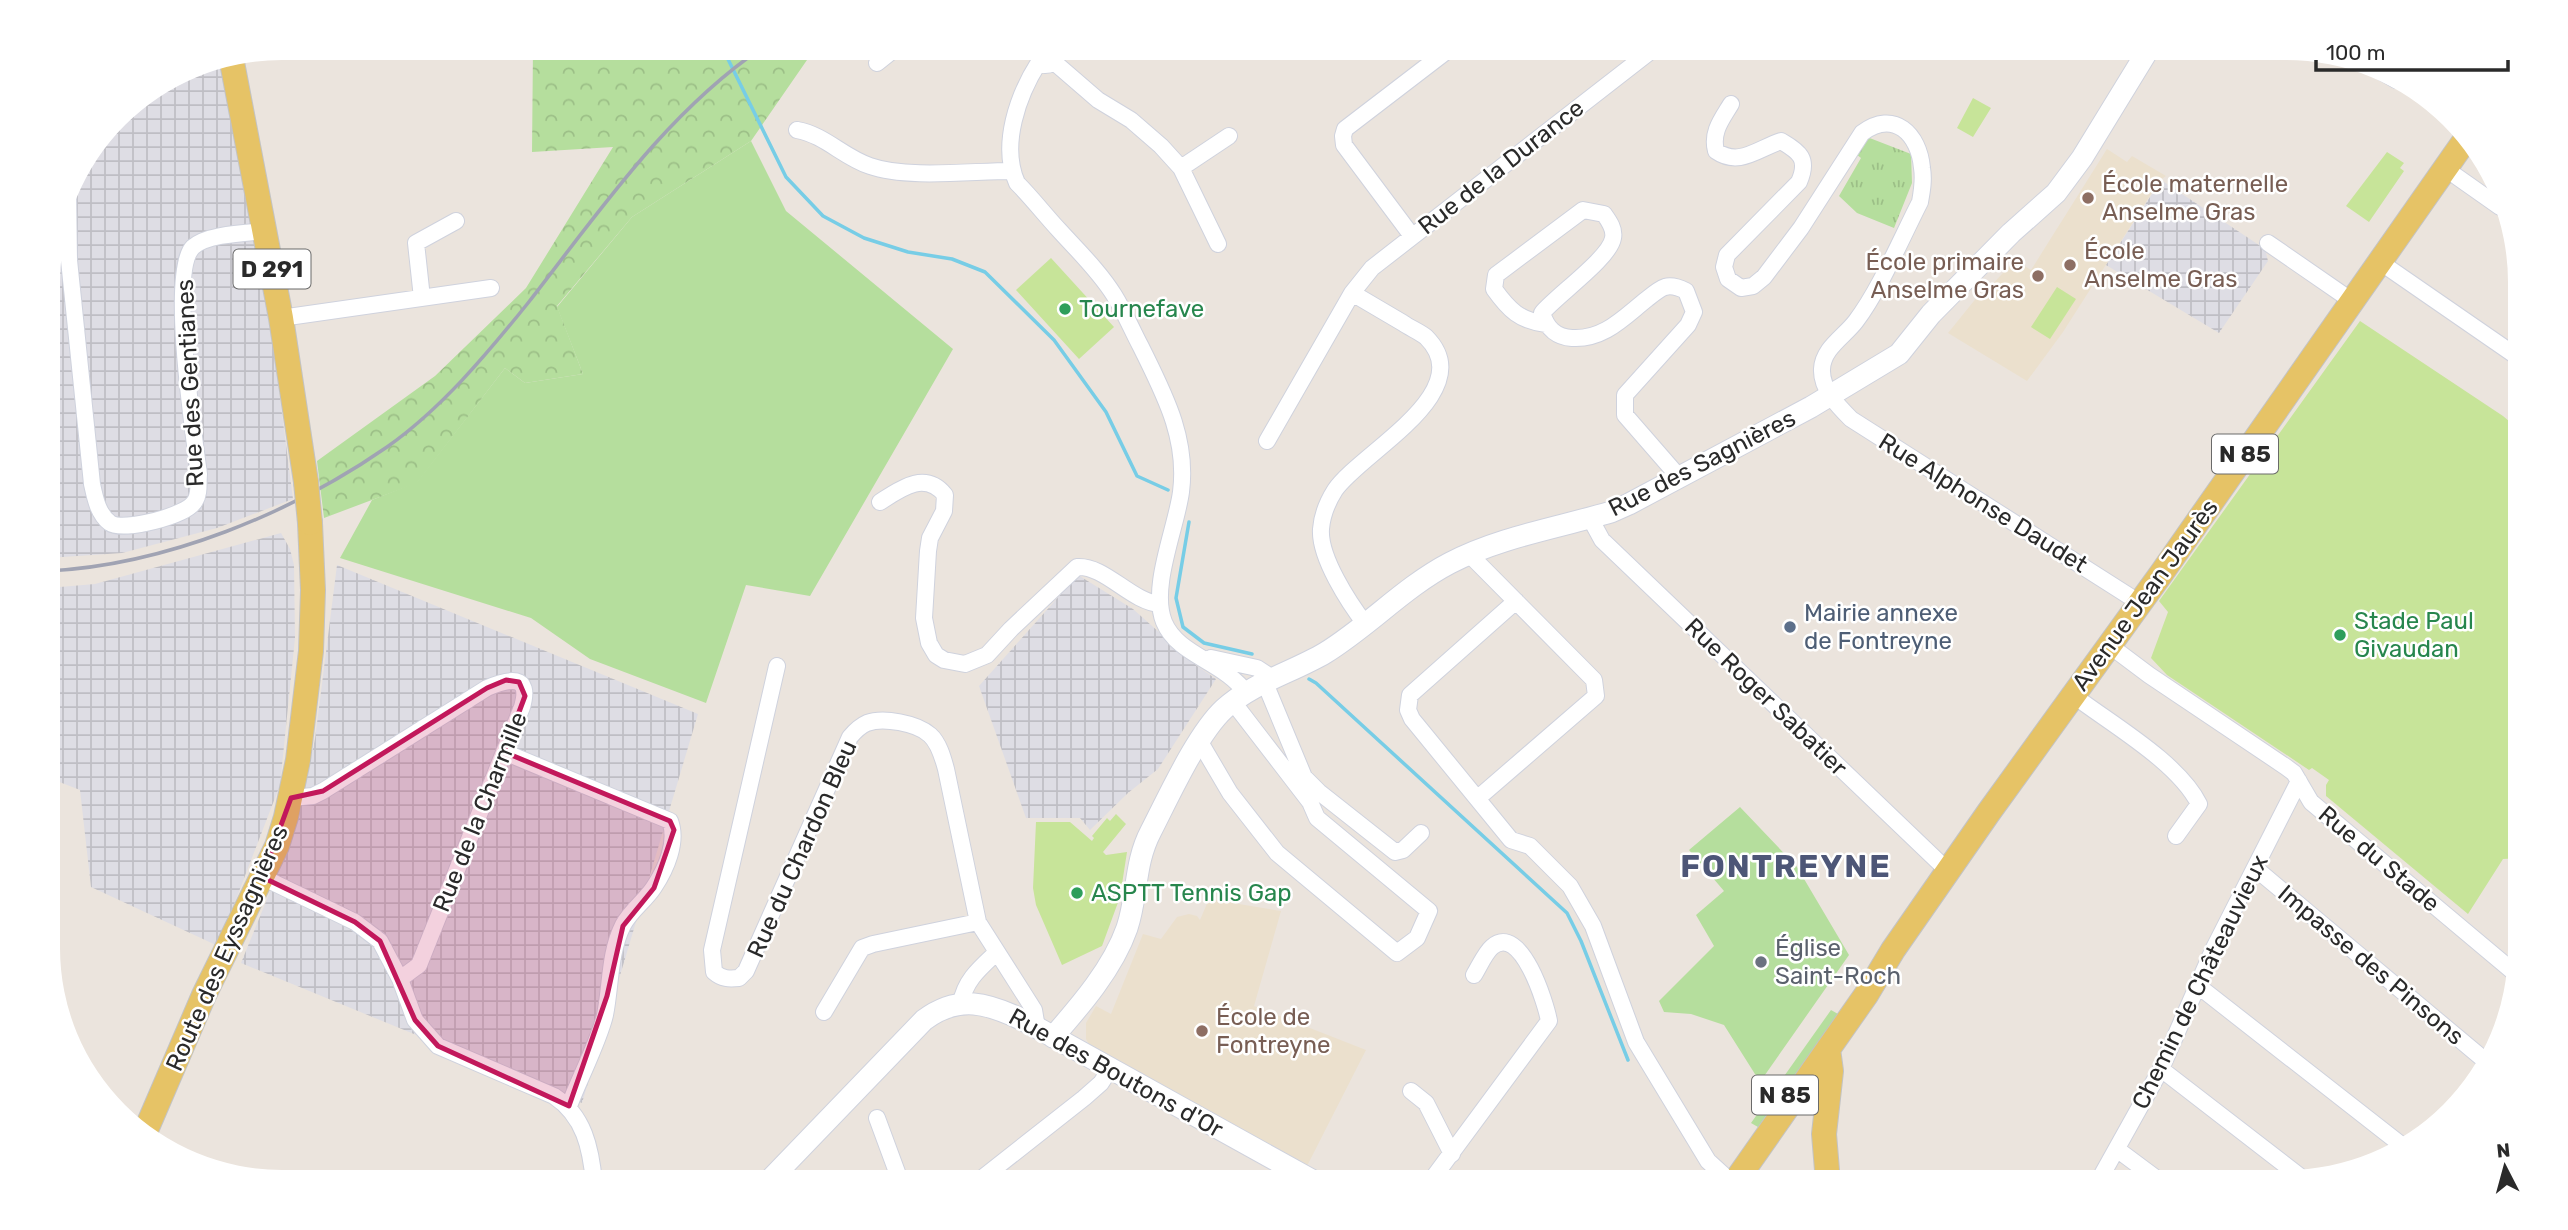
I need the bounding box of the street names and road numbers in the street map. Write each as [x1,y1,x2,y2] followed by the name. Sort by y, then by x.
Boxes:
[1413,94,1589,240] street label: Rue de la Durance
[233,250,310,288] road number: D 291
[171,278,209,488] street label: Rue des Gentianes
[1604,404,1800,522] street label: Rue des Sagnières
[1873,427,2093,579] street label: Rue Alphonse Daudet
[2212,435,2278,474] road number: N 85
[2066,494,2224,696] street label: Avenue Jean Jaurès
[1679,612,1853,782] street label: Rue Roger Sabatier
[427,708,533,916] street label: Rue de la Charmille
[741,736,863,962] street label: Rue du Chardon Bleu
[2313,800,2445,918] street label: Rue du Stade
[160,821,294,1075] street label: Route des Eyssagnières
[2126,850,2274,1114] street label: Chemin de Châteauvieux
[2273,879,2469,1051] street label: Impasse des Pinsons
[1004,1003,1228,1143] street label: Rue des Boutons d'Or
[1752,1076,1818,1114] road number: N 85

